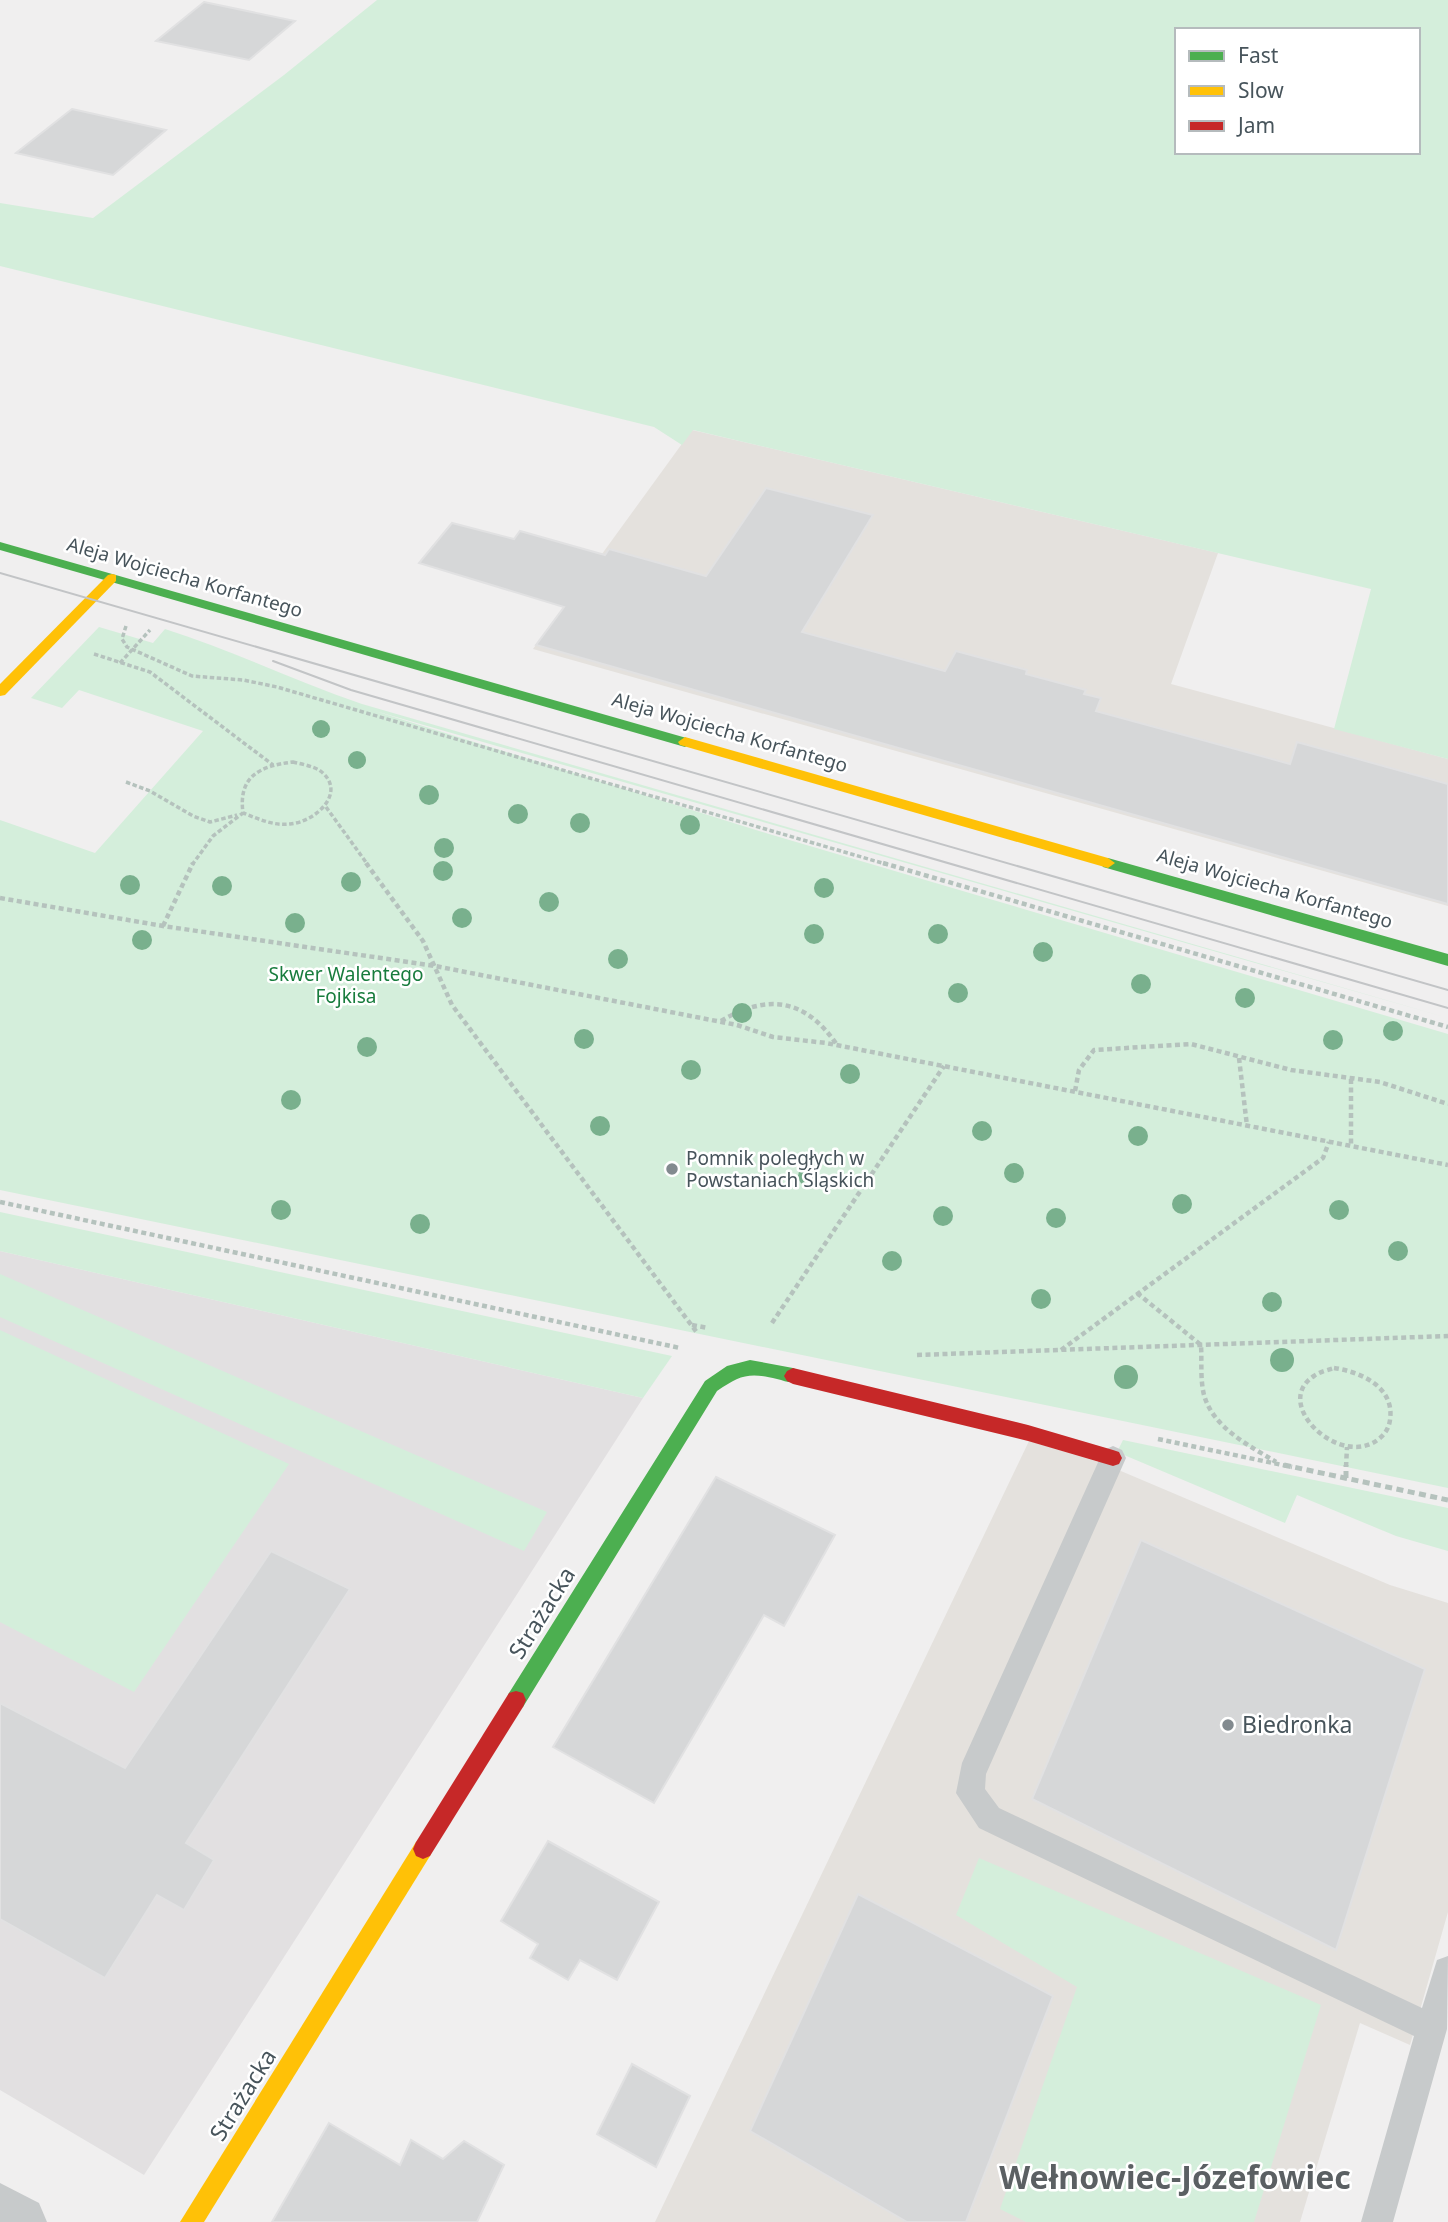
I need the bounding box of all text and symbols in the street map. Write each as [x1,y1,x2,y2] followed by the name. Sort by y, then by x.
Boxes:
[1175,28,1420,154] legend
[1238,41,1279,69] text: Fast
[1238,76,1284,104] text: Slow
[1236,111,1275,139] text: Jam
[64,531,306,623] street label: Aleja Wojciecha Korfantego
[609,686,851,778] street label: Aleja Wojciecha Korfantego
[1154,842,1396,934] street label: Aleja Wojciecha Korfantego
[268,961,424,1009] park label: Skwer Walentego Fojkisa
[686,1145,874,1193] place label: Pomnik poległych w Powstaniach Śląskich
[664,1161,680,1177] marker: Pomnik poległych w Powstaniach Śląskich
[500,1560,582,1665] street label: Strażacka
[1242,1708,1352,1740] place label: Biedronka
[1220,1717,1236,1733] marker: Biedronka
[201,2042,283,2147] street label: Strażacka
[999,2155,1351,2198] district label: Wełnowiec-Józefowiec

